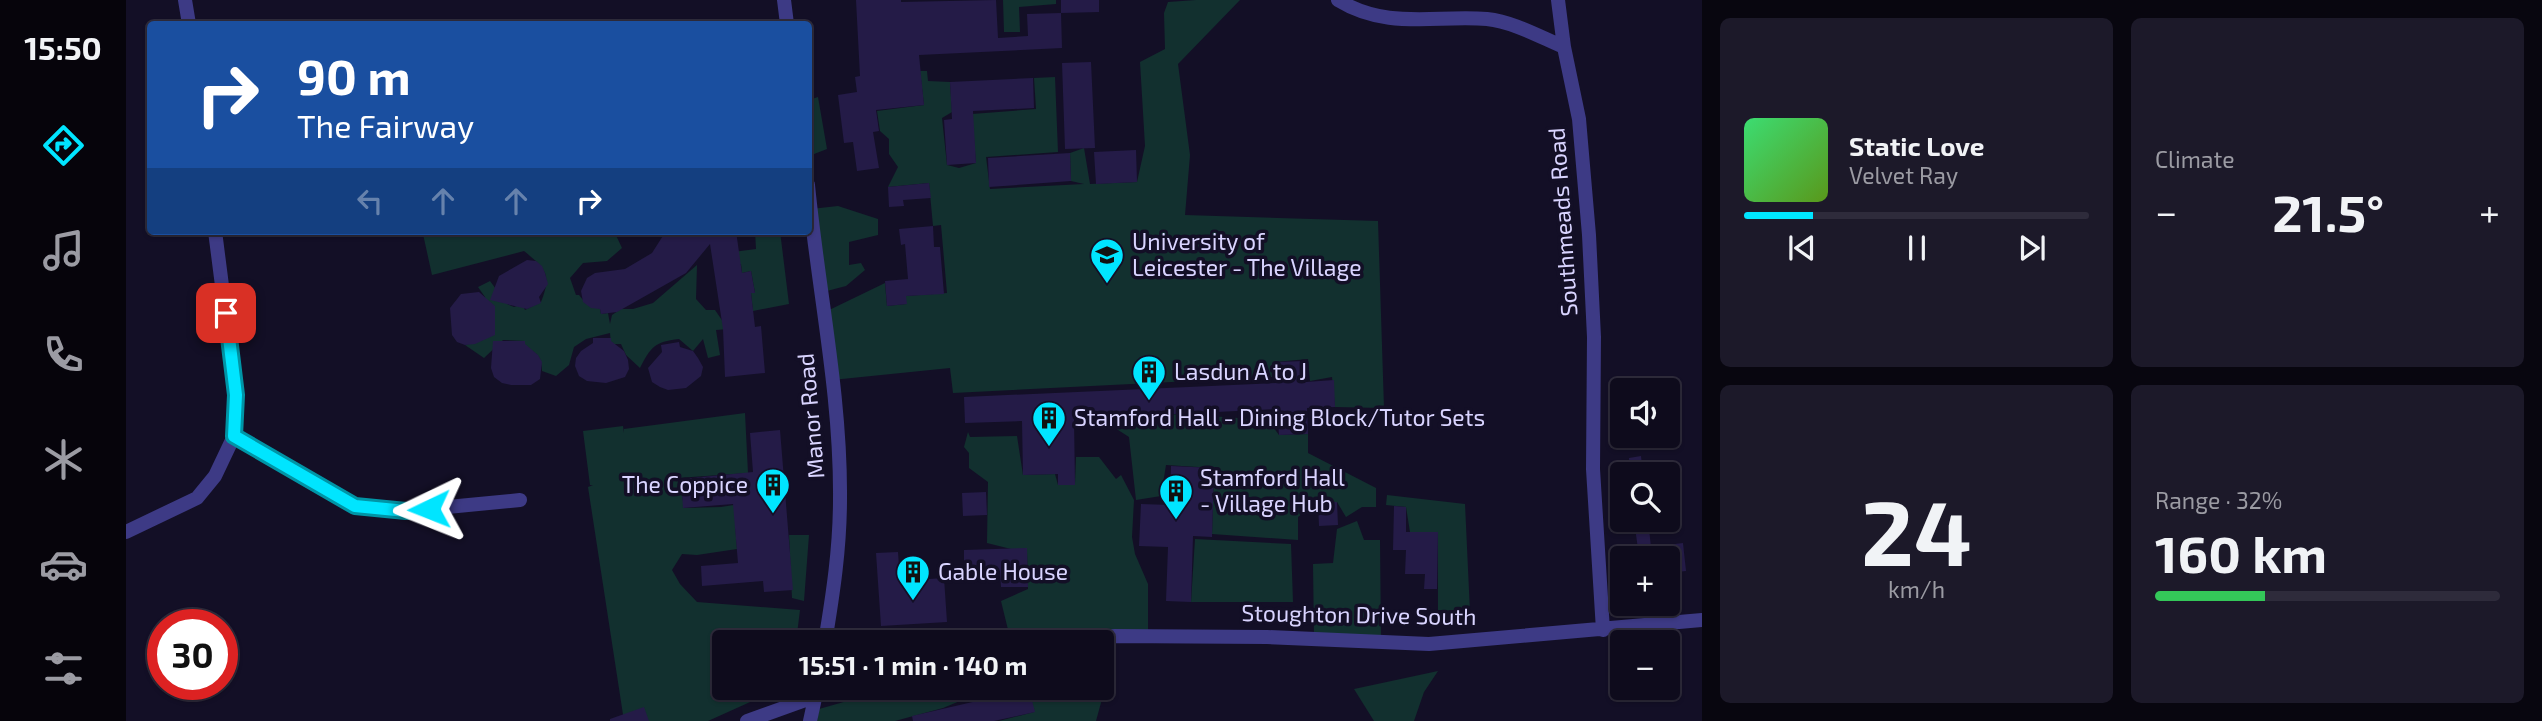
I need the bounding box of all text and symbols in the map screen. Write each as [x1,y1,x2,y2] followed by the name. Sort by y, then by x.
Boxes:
[24,28,102,66] text: 15:50
[297,46,411,105] text: 90 m
[182,49,273,140] icon: right
[297,106,474,144] text: The Fairway
[39,121,88,170] icon: directions
[1541,127,1583,317] street label: Southmeads Road
[1849,130,1985,161] text: Static Love
[2155,145,2235,173] text: Climate
[1849,161,1958,189] text: Velvet Ray
[2272,180,2384,242] text: 21.5°
[351,182,389,220] icon: left
[424,182,462,220] icon: ahead
[497,182,535,220] icon: ahead
[570,182,608,220] icon: right
[2155,188,2177,234] text: −
[2479,188,2500,234] text: +
[39,226,88,275] icon: music
[1132,227,1362,281] place label: University of Leicester - The Village
[1783,229,1821,267] icon: previous
[1898,229,1936,267] icon: pause
[2013,229,2051,267] icon: next
[1088,236,1126,285] school or university icon: University of Leicester - The Village
[196,283,256,343] pin
[207,294,245,332] icon: arrive
[39,330,88,379] icon: phone
[791,352,829,480] street label: Manor Road
[1130,353,1168,402] building icon: Lasdun A to J
[1174,357,1307,385] place label: Lasdun A to J
[1610,378,1680,700] map controls
[1610,378,1680,448] button: sound
[1030,399,1068,448] building icon: Stamford Hall - Dining Block/Tutor Sets
[1074,403,1485,431] place label: Stamford Hall - Dining Block/Tutor Sets
[39,435,88,484] icon: climate
[1610,462,1680,532] button: search
[1200,463,1345,517] place label: Stamford Hall - Village Hub
[754,466,792,515] building icon: The Coppice
[622,470,748,498] place label: The Coppice
[392,472,466,546] position arrow
[1157,472,1195,521] building icon: Stamford Hall - Village Hub
[1861,475,1972,584] text: 24
[2155,486,2282,514] text: Range · 32%
[2155,521,2327,583] text: 160 km
[39,540,88,589] icon: car
[1610,546,1680,616] button: +
[894,553,932,602] building icon: Gable House
[938,557,1068,585] place label: Gable House
[1888,575,1945,603] text: km/h
[1241,598,1477,630] street label: Stoughton Drive South
[147,609,238,700] speed limit sign: 30
[1610,630,1680,700] button: −
[39,644,88,693] icon: filters
[799,649,1027,680] text: 15:51 · 1 min · 140 m

